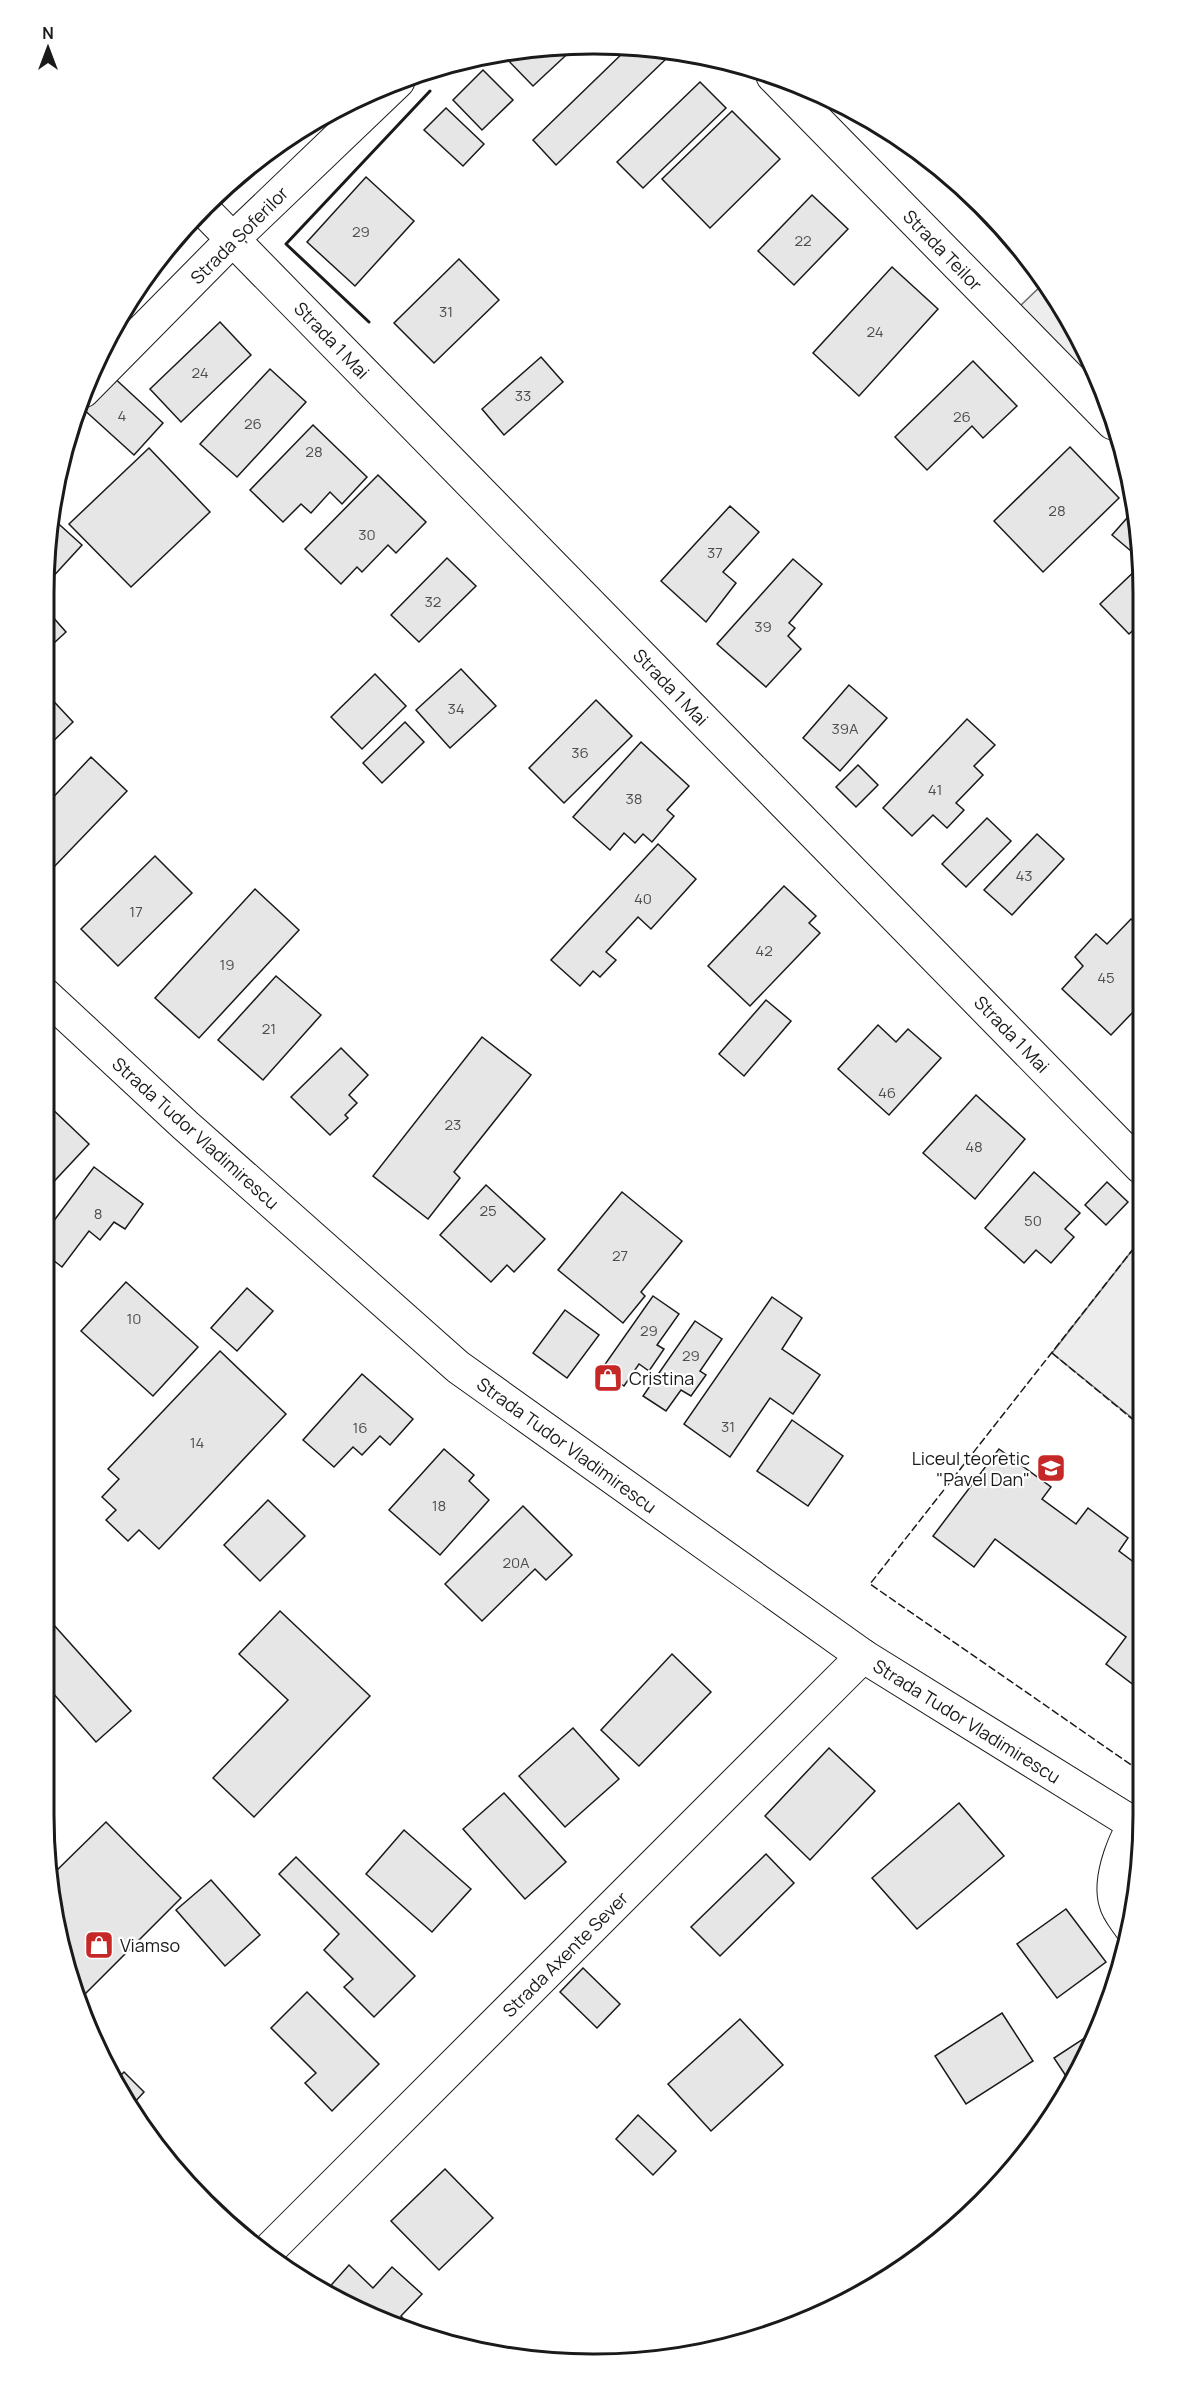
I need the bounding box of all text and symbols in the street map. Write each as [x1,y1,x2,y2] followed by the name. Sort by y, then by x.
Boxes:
[18,18,78,78] north arrow
[42,22,54,44] text: N
[185,181,293,289] street label: Strada Șoferilor
[898,204,988,296] street label: Strada Teilor
[352,221,370,242] house number: 29
[794,230,812,251] house number: 22
[289,296,375,384] street label: Strada 1 Mai
[439,301,453,322] house number: 31
[866,321,884,342] house number: 24
[191,362,209,383] house number: 24
[515,385,531,406] house number: 33
[118,405,127,426] house number: 4
[953,406,971,427] house number: 26
[244,413,262,434] house number: 26
[305,441,323,462] house number: 28
[1048,500,1066,521] house number: 28
[358,524,376,545] house number: 30
[707,542,723,563] house number: 37
[425,591,441,612] house number: 32
[754,616,772,637] house number: 39
[628,643,714,731] street label: Strada 1 Mai
[447,698,465,719] house number: 34
[831,718,859,739] house number: 39A
[571,742,589,763] house number: 36
[928,779,942,800] house number: 41
[625,788,643,809] house number: 38
[1015,865,1033,886] house number: 43
[634,888,652,909] house number: 40
[129,901,143,922] house number: 17
[755,940,773,961] house number: 42
[219,954,235,975] house number: 19
[1097,967,1115,988] house number: 45
[969,990,1055,1078] street label: Strada 1 Mai
[262,1018,276,1039] house number: 21
[107,1052,285,1214] street label: Strada Tudor Vladimirescu
[878,1082,896,1103] house number: 46
[445,1114,461,1135] house number: 23
[965,1136,983,1157] house number: 48
[479,1200,497,1221] house number: 25
[94,1203,102,1224] house number: 8
[1024,1210,1042,1231] house number: 50
[612,1245,628,1266] house number: 27
[127,1308,142,1329] house number: 10
[640,1320,658,1341] house number: 29
[682,1345,700,1366] house number: 29
[592,1362,624,1394] shop icon: Cristina
[629,1366,694,1390] place label: Cristina
[472,1372,662,1518] street label: Strada Tudor Vladimirescu
[721,1416,735,1437] house number: 31
[352,1417,368,1438] house number: 16
[190,1432,204,1453] house number: 14
[912,1446,1030,1491] place label: Liceul teoretic "Pavel Dan"
[1035,1452,1067,1484] school or university icon: Liceul teoretic "Pavel Dan"
[432,1495,446,1516] house number: 18
[502,1552,530,1573] house number: 20A
[869,1653,1065,1789] street label: Strada Tudor Vladimirescu
[497,1886,633,2022] street label: Strada Axente Sever
[83,1929,115,1961] shop icon: Viamso
[120,1933,180,1957] place label: Viamso

